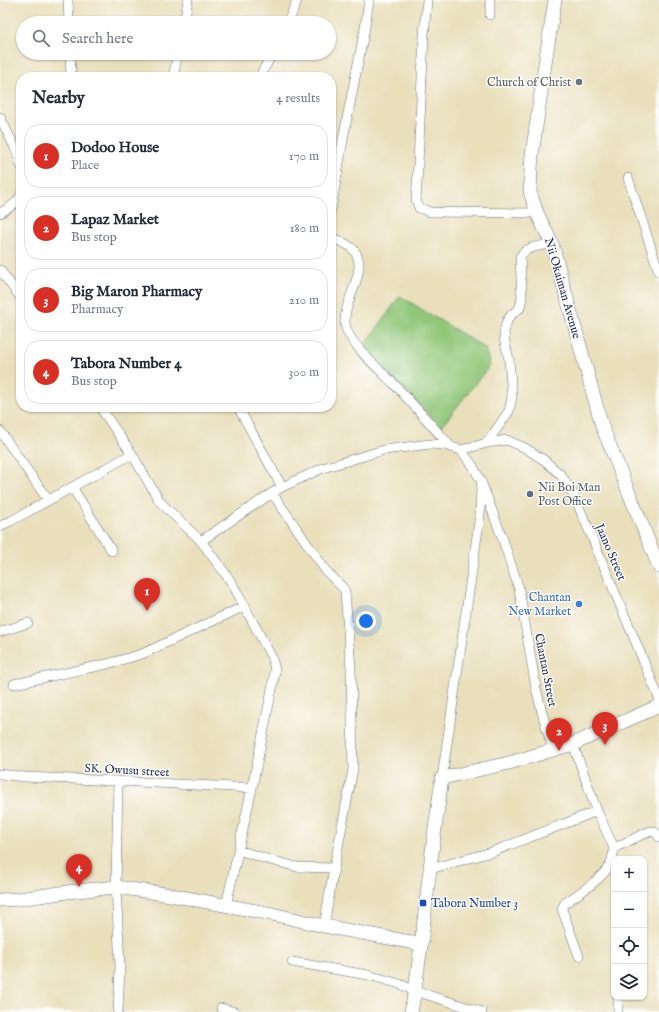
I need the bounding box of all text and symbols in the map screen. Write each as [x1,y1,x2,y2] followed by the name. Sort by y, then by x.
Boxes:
[16,16,336,60] search box
[30,27,52,49] icon: search
[62,29,133,48] text: Search here
[487,75,571,90] place label: Church of Christ
[574,77,584,87] marker: Church of Christ
[32,88,85,109] text: Nearby
[276,90,320,107] text: 4 results
[71,138,159,157] text: Dodoo House
[44,148,48,165] text: 1
[289,148,319,165] text: 170 m
[71,157,99,174] text: Place
[71,210,159,229] text: Lapaz Market
[43,220,49,237] text: 2
[290,220,319,237] text: 180 m
[71,229,117,246] text: Bus stop
[541,236,584,341] street label: Nii Okaiman Avenue
[71,282,202,301] text: Big Maron Pharmacy
[44,292,48,309] text: 3
[289,292,319,309] text: 210 m
[71,301,123,318] text: Pharmacy
[71,354,182,373] text: Tabora Number 4
[43,364,49,381] text: 4
[288,364,319,381] text: 300 m
[71,373,117,390] text: Bus stop
[538,480,601,509] place label: Nii Boi Man Post Office
[525,489,535,499] marker: Nii Boi Man Post Office
[590,520,629,583] street label: Jaano Street
[134,578,160,611] pin: 1
[508,590,572,619] place label: Chantan New Market
[574,599,584,609] marker: Chantan New Market
[356,611,376,631] your location
[531,632,560,708] street label: Chantan Street
[592,712,618,745] pin: 3
[546,718,572,751] pin: 2
[84,761,170,780] street label: SK. Owusu street
[66,854,92,887] pin: 4
[611,856,647,1000] map controls
[611,856,647,892] button: +
[611,892,647,928] button: −
[431,896,518,911] place label: Tabora Number 3
[418,898,428,908] marker: Tabora Number 3
[611,928,647,964] button: locate
[611,964,647,1000] button: layers

